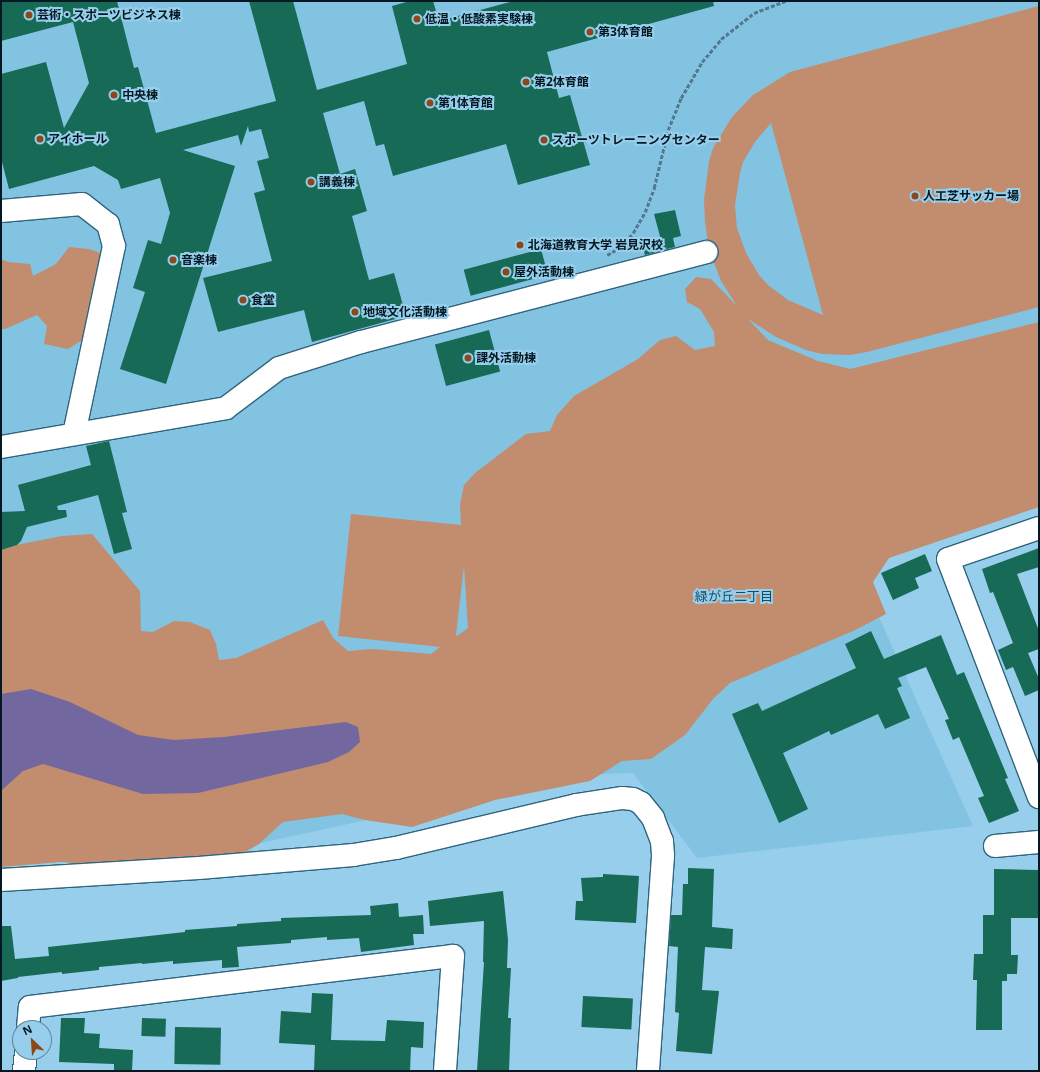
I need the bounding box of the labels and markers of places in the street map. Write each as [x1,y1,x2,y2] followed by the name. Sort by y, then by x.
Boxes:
[37,8,181,22] place label: 芸術・スポーツビジネス棟
[24,10,34,20] marker: 芸術・スポーツビジネス棟
[425,12,533,26] place label: 低温・低酸素実験棟
[412,14,422,24] marker: 低温・低酸素実験棟
[598,25,653,39] place label: 第3体育館
[585,27,595,37] marker: 第3体育館
[534,75,589,89] place label: 第2体育館
[521,77,531,87] marker: 第2体育館
[122,88,158,102] place label: 中央棟
[109,90,119,100] marker: 中央棟
[438,96,493,110] place label: 第1体育館
[425,98,435,108] marker: 第1体育館
[48,132,108,146] place label: アイホール
[552,133,720,147] place label: スポーツトレーニングセンター
[35,134,45,144] marker: アイホール
[539,135,549,145] marker: スポーツトレーニングセンター
[319,175,355,189] place label: 講義棟
[306,177,316,187] marker: 講義棟
[923,189,1019,203] place label: 人工芝サッカー場
[910,191,920,201] marker: 人工芝サッカー場
[528,238,663,252] place label: 北海道教育大学 岩見沢校
[515,240,525,250] marker: 北海道教育大学 岩見沢校
[181,253,217,267] place label: 音楽棟
[168,255,178,265] marker: 音楽棟
[514,265,574,279] place label: 屋外活動棟
[501,267,511,277] marker: 屋外活動棟
[251,293,275,307] place label: 食堂
[238,295,248,305] marker: 食堂
[363,305,447,319] place label: 地域文化活動棟
[350,307,360,317] marker: 地域文化活動棟
[476,351,536,365] place label: 課外活動棟
[463,353,473,363] marker: 課外活動棟

